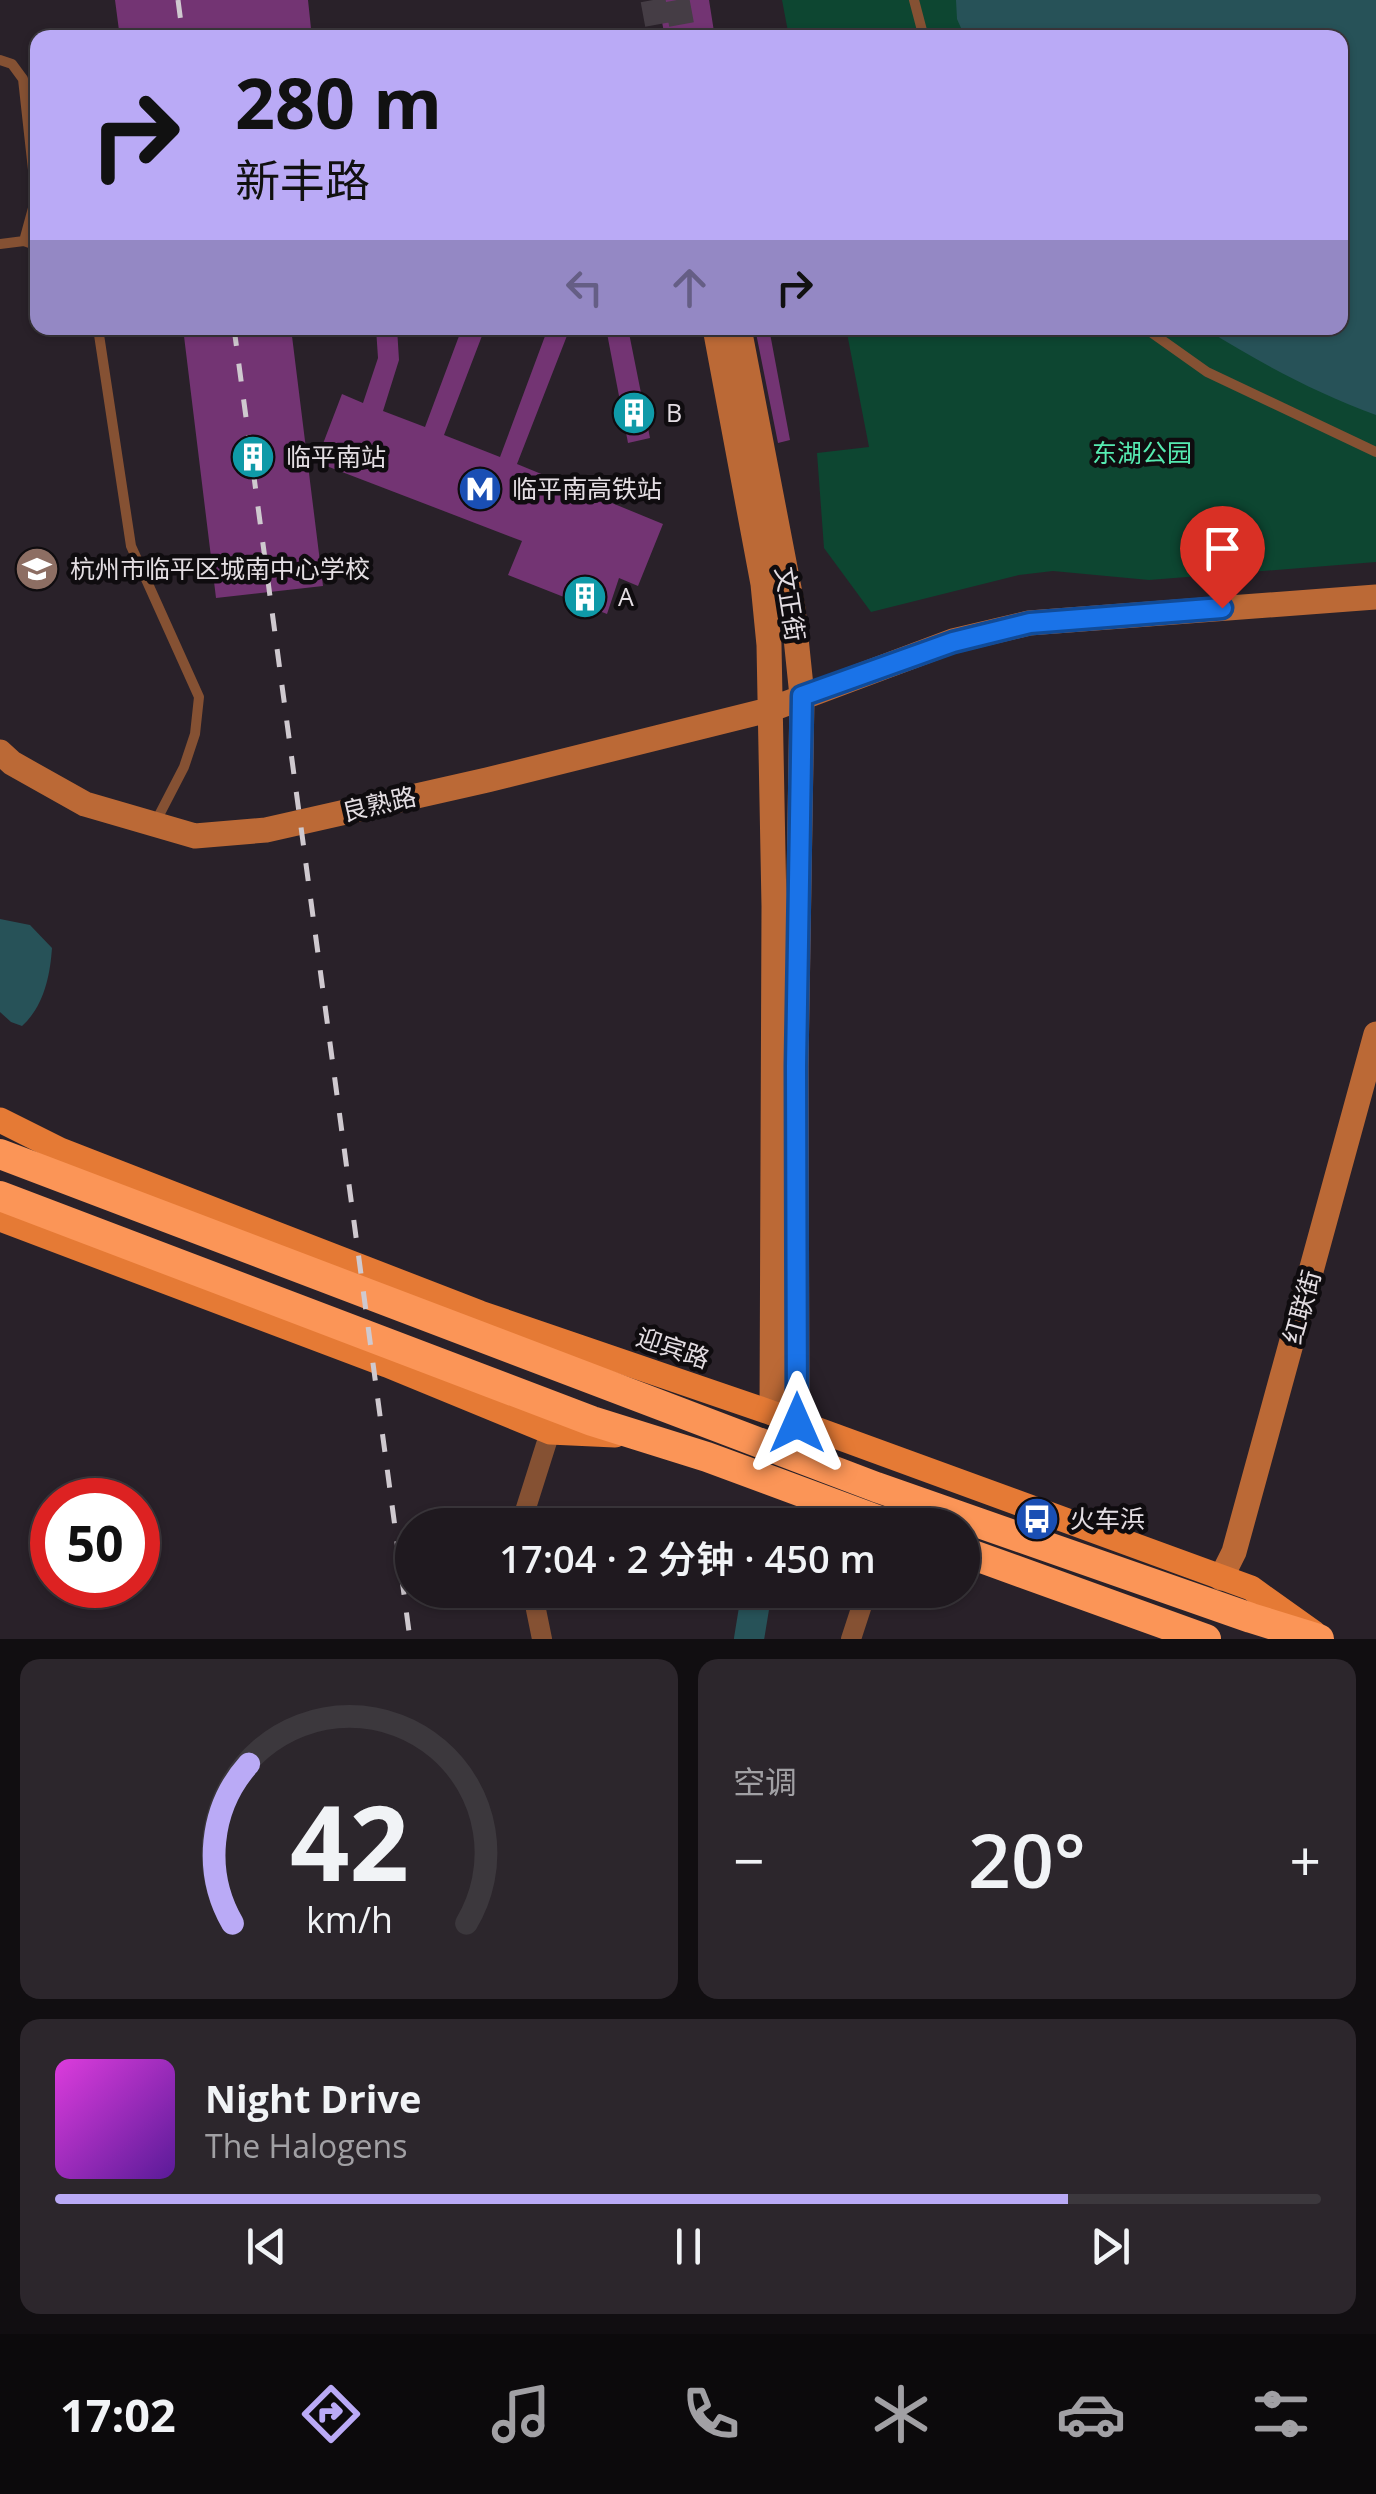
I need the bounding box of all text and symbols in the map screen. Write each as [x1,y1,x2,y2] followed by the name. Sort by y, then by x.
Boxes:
[235,54,442,150] text: 280 m
[70,70,200,200] icon: right
[235,149,370,210] text: 新丰路
[557,260,612,315] icon: left
[662,260,717,315] icon: ahead
[767,260,822,315] icon: right
[611,390,657,436] building icon: B
[666,395,682,429] place label: B
[230,434,276,480] building icon: 临平南站
[1092,435,1192,469] park label: 东湖公园
[286,439,386,473] place label: 临平南站
[457,466,503,512] metro station icon: 临平南高铁站
[512,471,662,505] place label: 临平南高铁站
[1180,506,1265,609] pin
[1195,521,1250,576] icon: arrive
[14,546,60,592] school or university icon: 杭州市临平区城南中心学校
[70,551,370,585] place label: 杭州市临平区城南中心学校
[768,564,814,644] street label: 文正街
[562,574,608,620] building icon: A
[618,579,634,613] place label: A
[338,778,419,828] street label: 良熟路
[1274,1266,1328,1347] street label: 红联街
[632,1319,714,1375] street label: 迎宾路
[745,1371,849,1475] position arrow
[30,1478,160,1608] speed limit sign: 50
[1014,1496,1060,1542] bus stop icon: 火车浜
[1070,1501,1145,1535] place label: 火车浜
[499,1532,876,1584] text: 17:04 · 2 分钟 · 450 m
[733,1760,797,1803] text: 空调
[290,1770,408,1911] text: 42
[968,1808,1086,1910] text: 20°
[733,1822,764,1897] text: −
[1290,1822,1321,1897] text: +
[306,1895,392,1943] text: km/h
[205,2072,421,2124] text: Night Drive
[205,2124,407,2167] text: The Halogens
[239,2219,294,2274] icon: previous
[661,2219,716,2274] icon: pause
[1083,2219,1138,2274] icon: next
[296,2379,366,2449] icon: directions
[486,2379,556,2449] icon: music
[676,2379,746,2449] icon: phone
[866,2379,936,2449] icon: climate
[1056,2379,1126,2449] icon: car
[1246,2379,1316,2449] icon: filters
[60,2384,176,2445] text: 17:02

